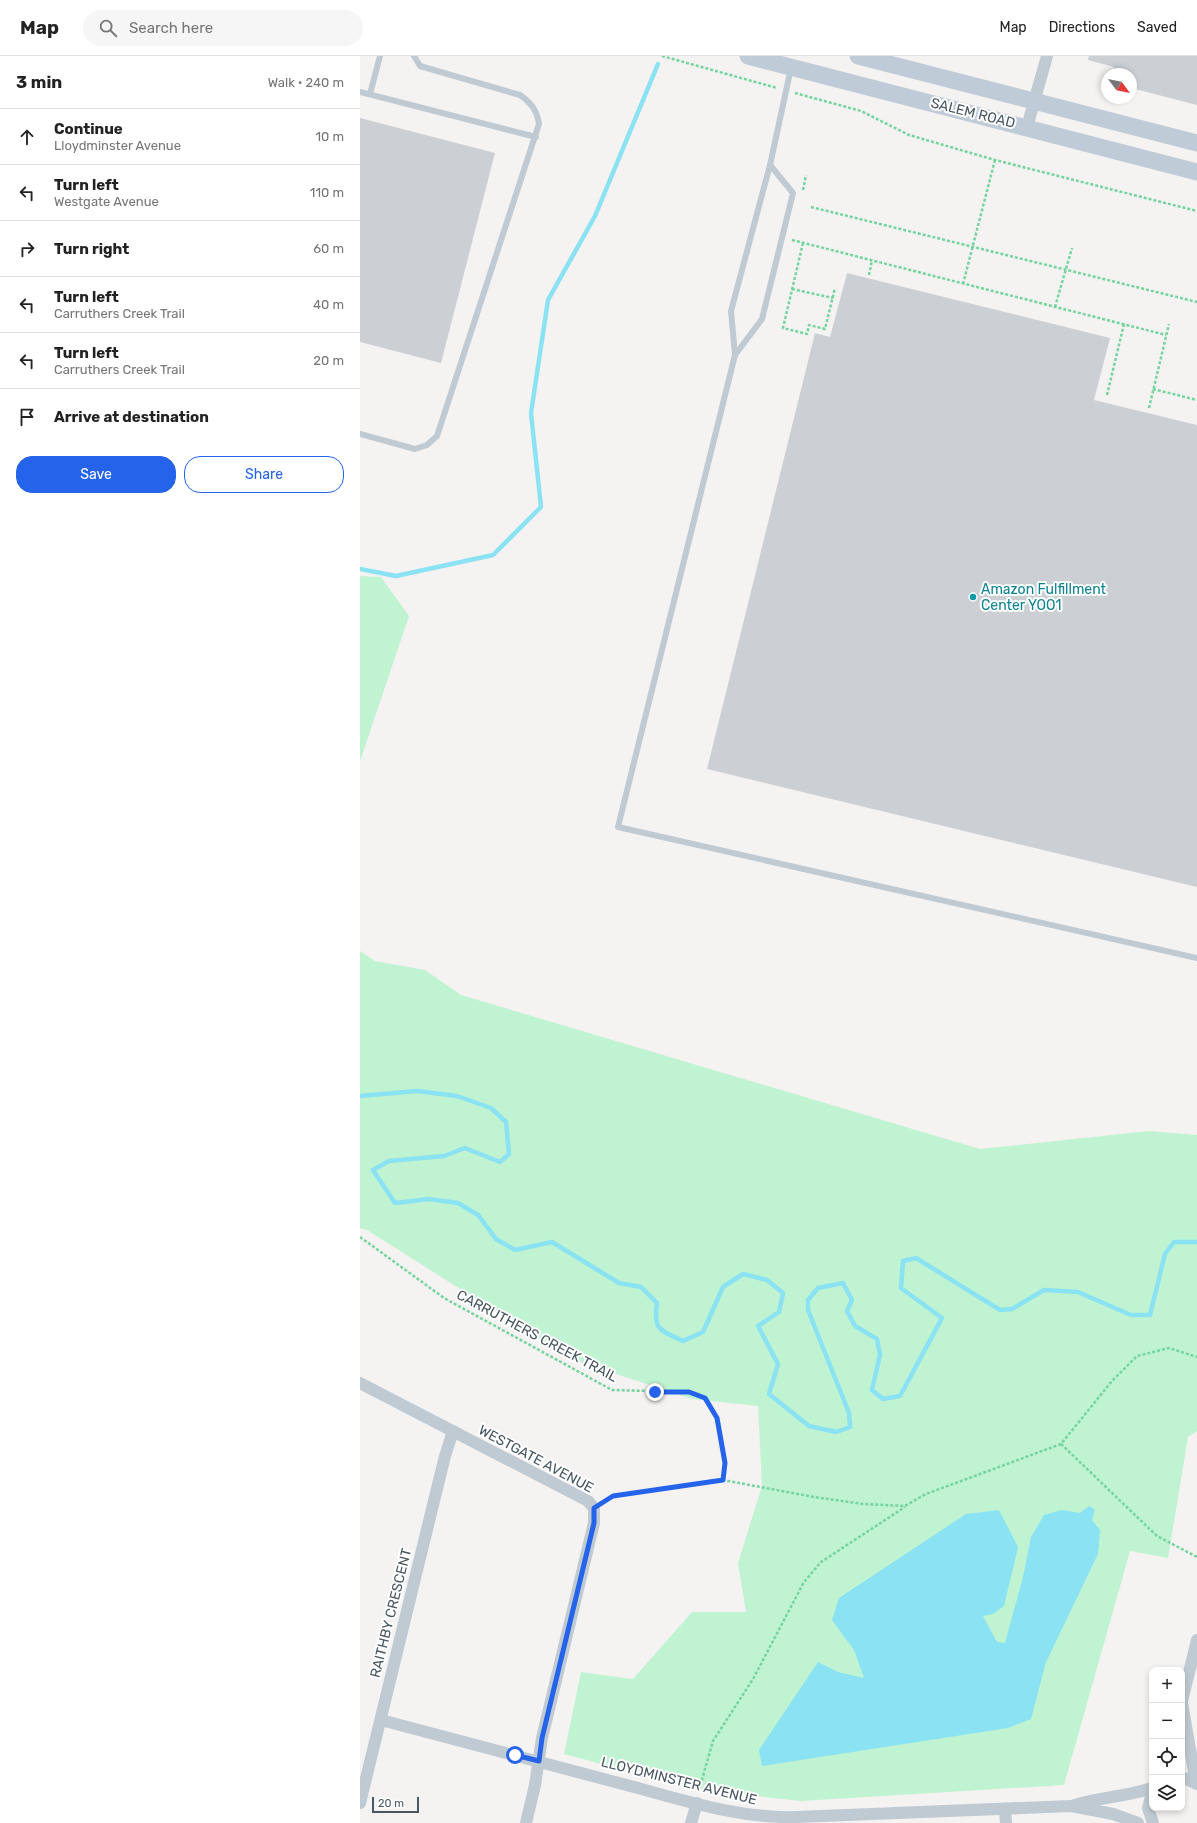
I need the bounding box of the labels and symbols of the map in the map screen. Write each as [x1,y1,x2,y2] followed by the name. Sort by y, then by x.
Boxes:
[1101,68,1137,104] north arrow
[929,94,1017,132] street label: SALEM ROAD
[981,581,1107,614] place label: Amazon Fulfillment Center YOO1
[968,592,978,602] marker: Amazon Fulfillment Center YOO1
[454,1286,620,1386] street label: CARRUTHERS CREEK TRAIL
[646,1383,664,1401] route end
[476,1421,596,1497] street label: WESTGATE AVENUE
[367,1546,415,1680] street label: RAITHBY CRESCENT
[506,1746,524,1764] route start
[599,1753,759,1809] street label: LLOYDMINSTER AVENUE
[372,1795,419,1814] scale bar

